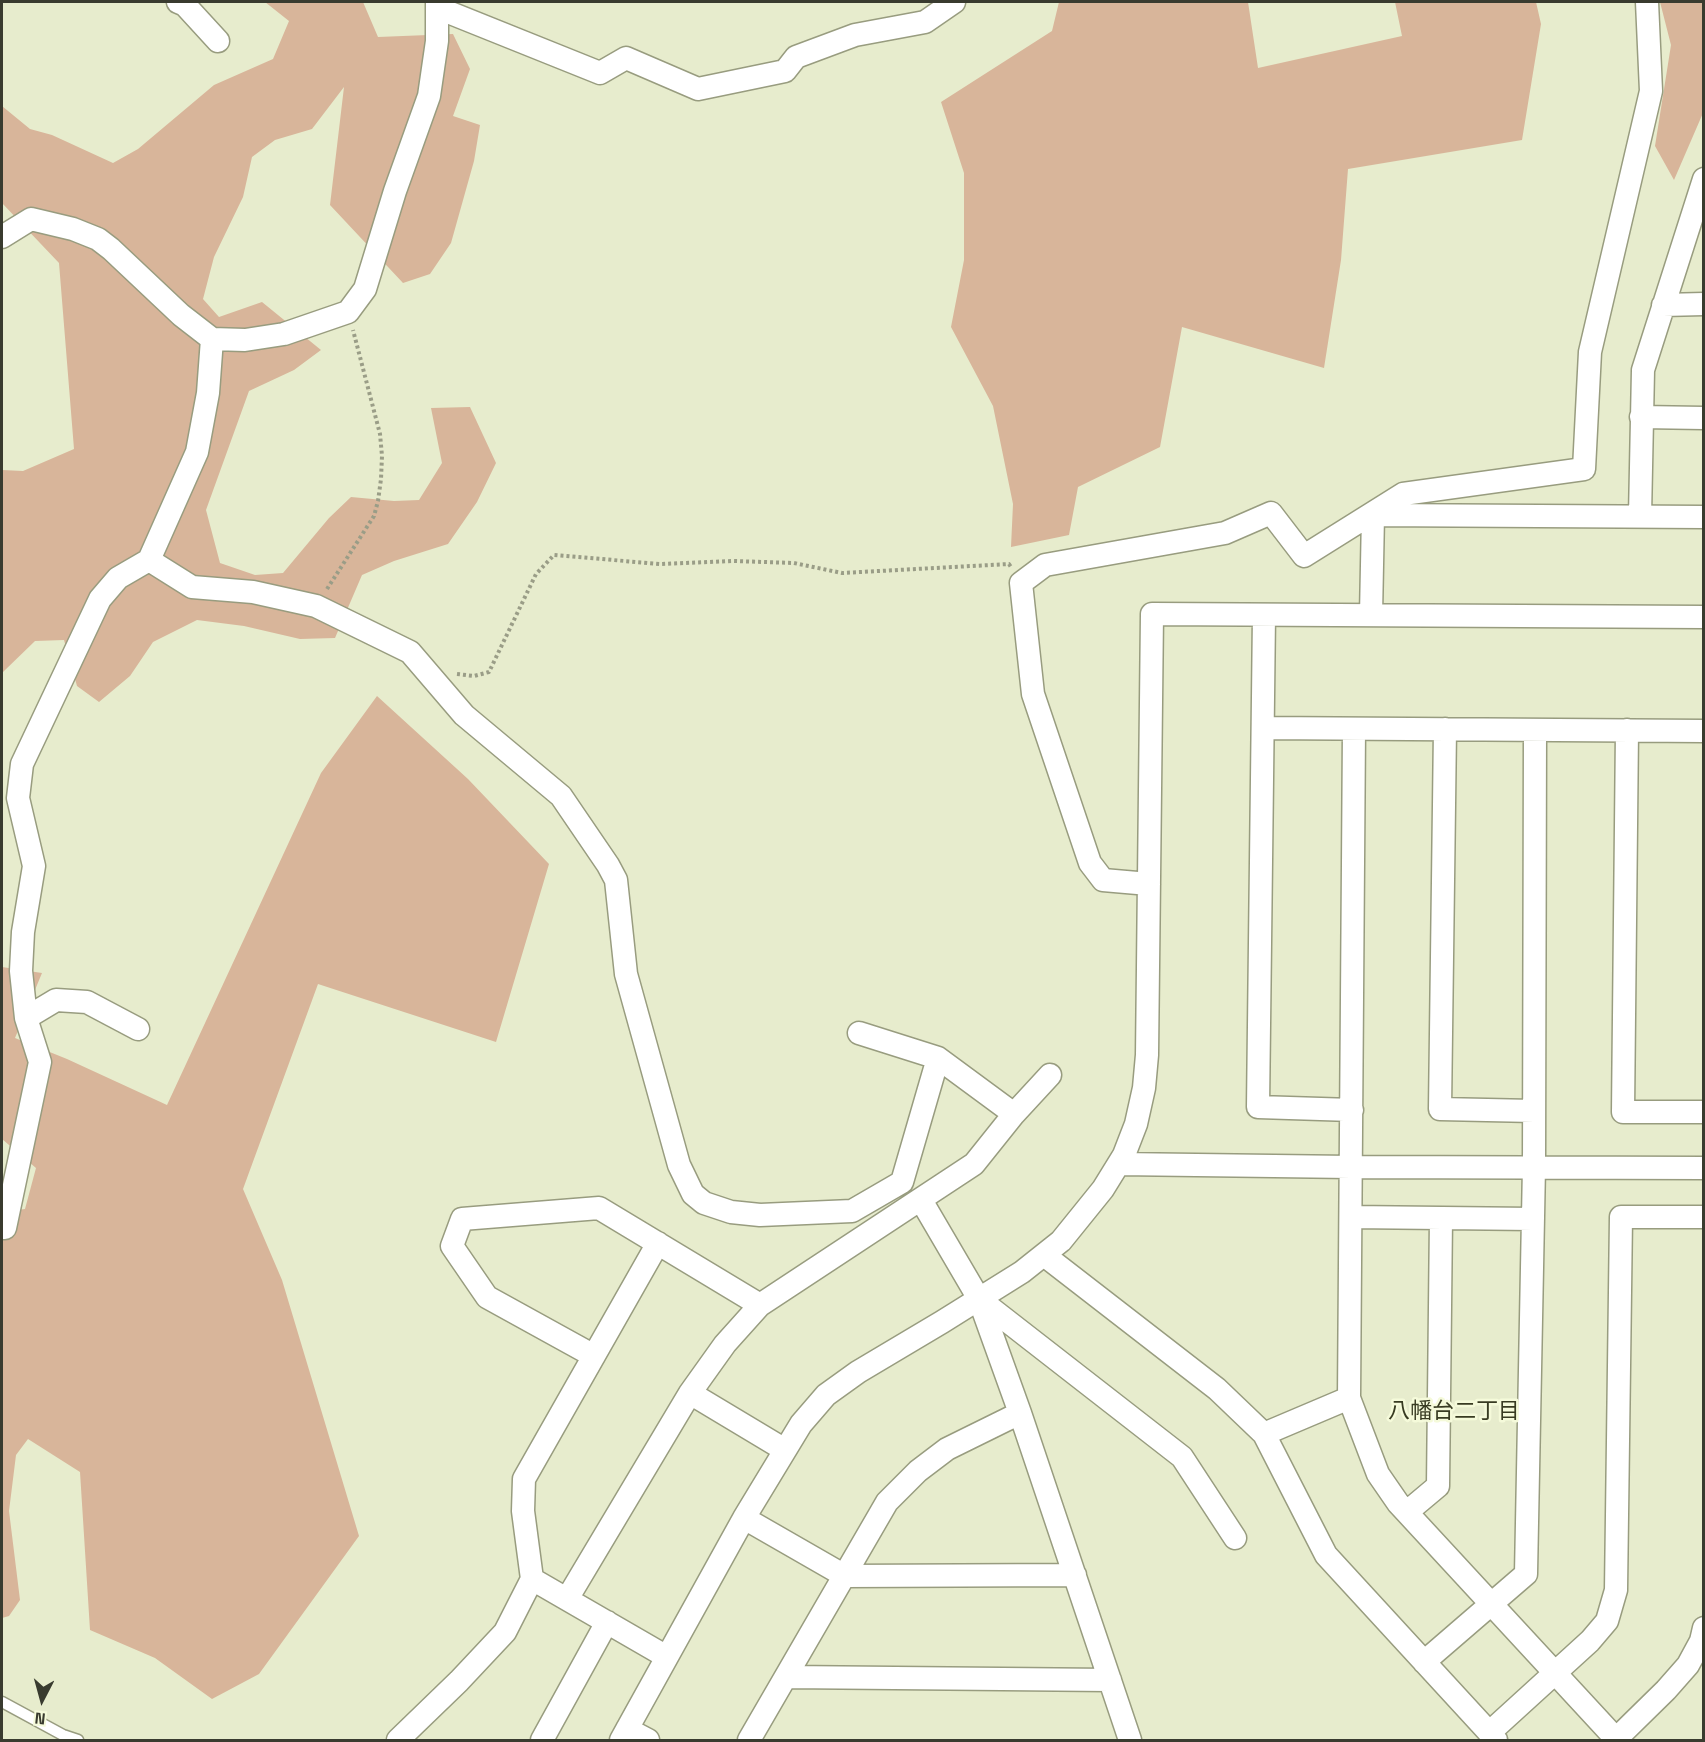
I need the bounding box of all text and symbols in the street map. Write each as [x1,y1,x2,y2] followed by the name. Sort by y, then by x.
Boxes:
[1388,1399,1520,1425] district label: 八幡台二丁目
[12,1670,72,1730] north arrow
[34,1707,47,1729] text: N

